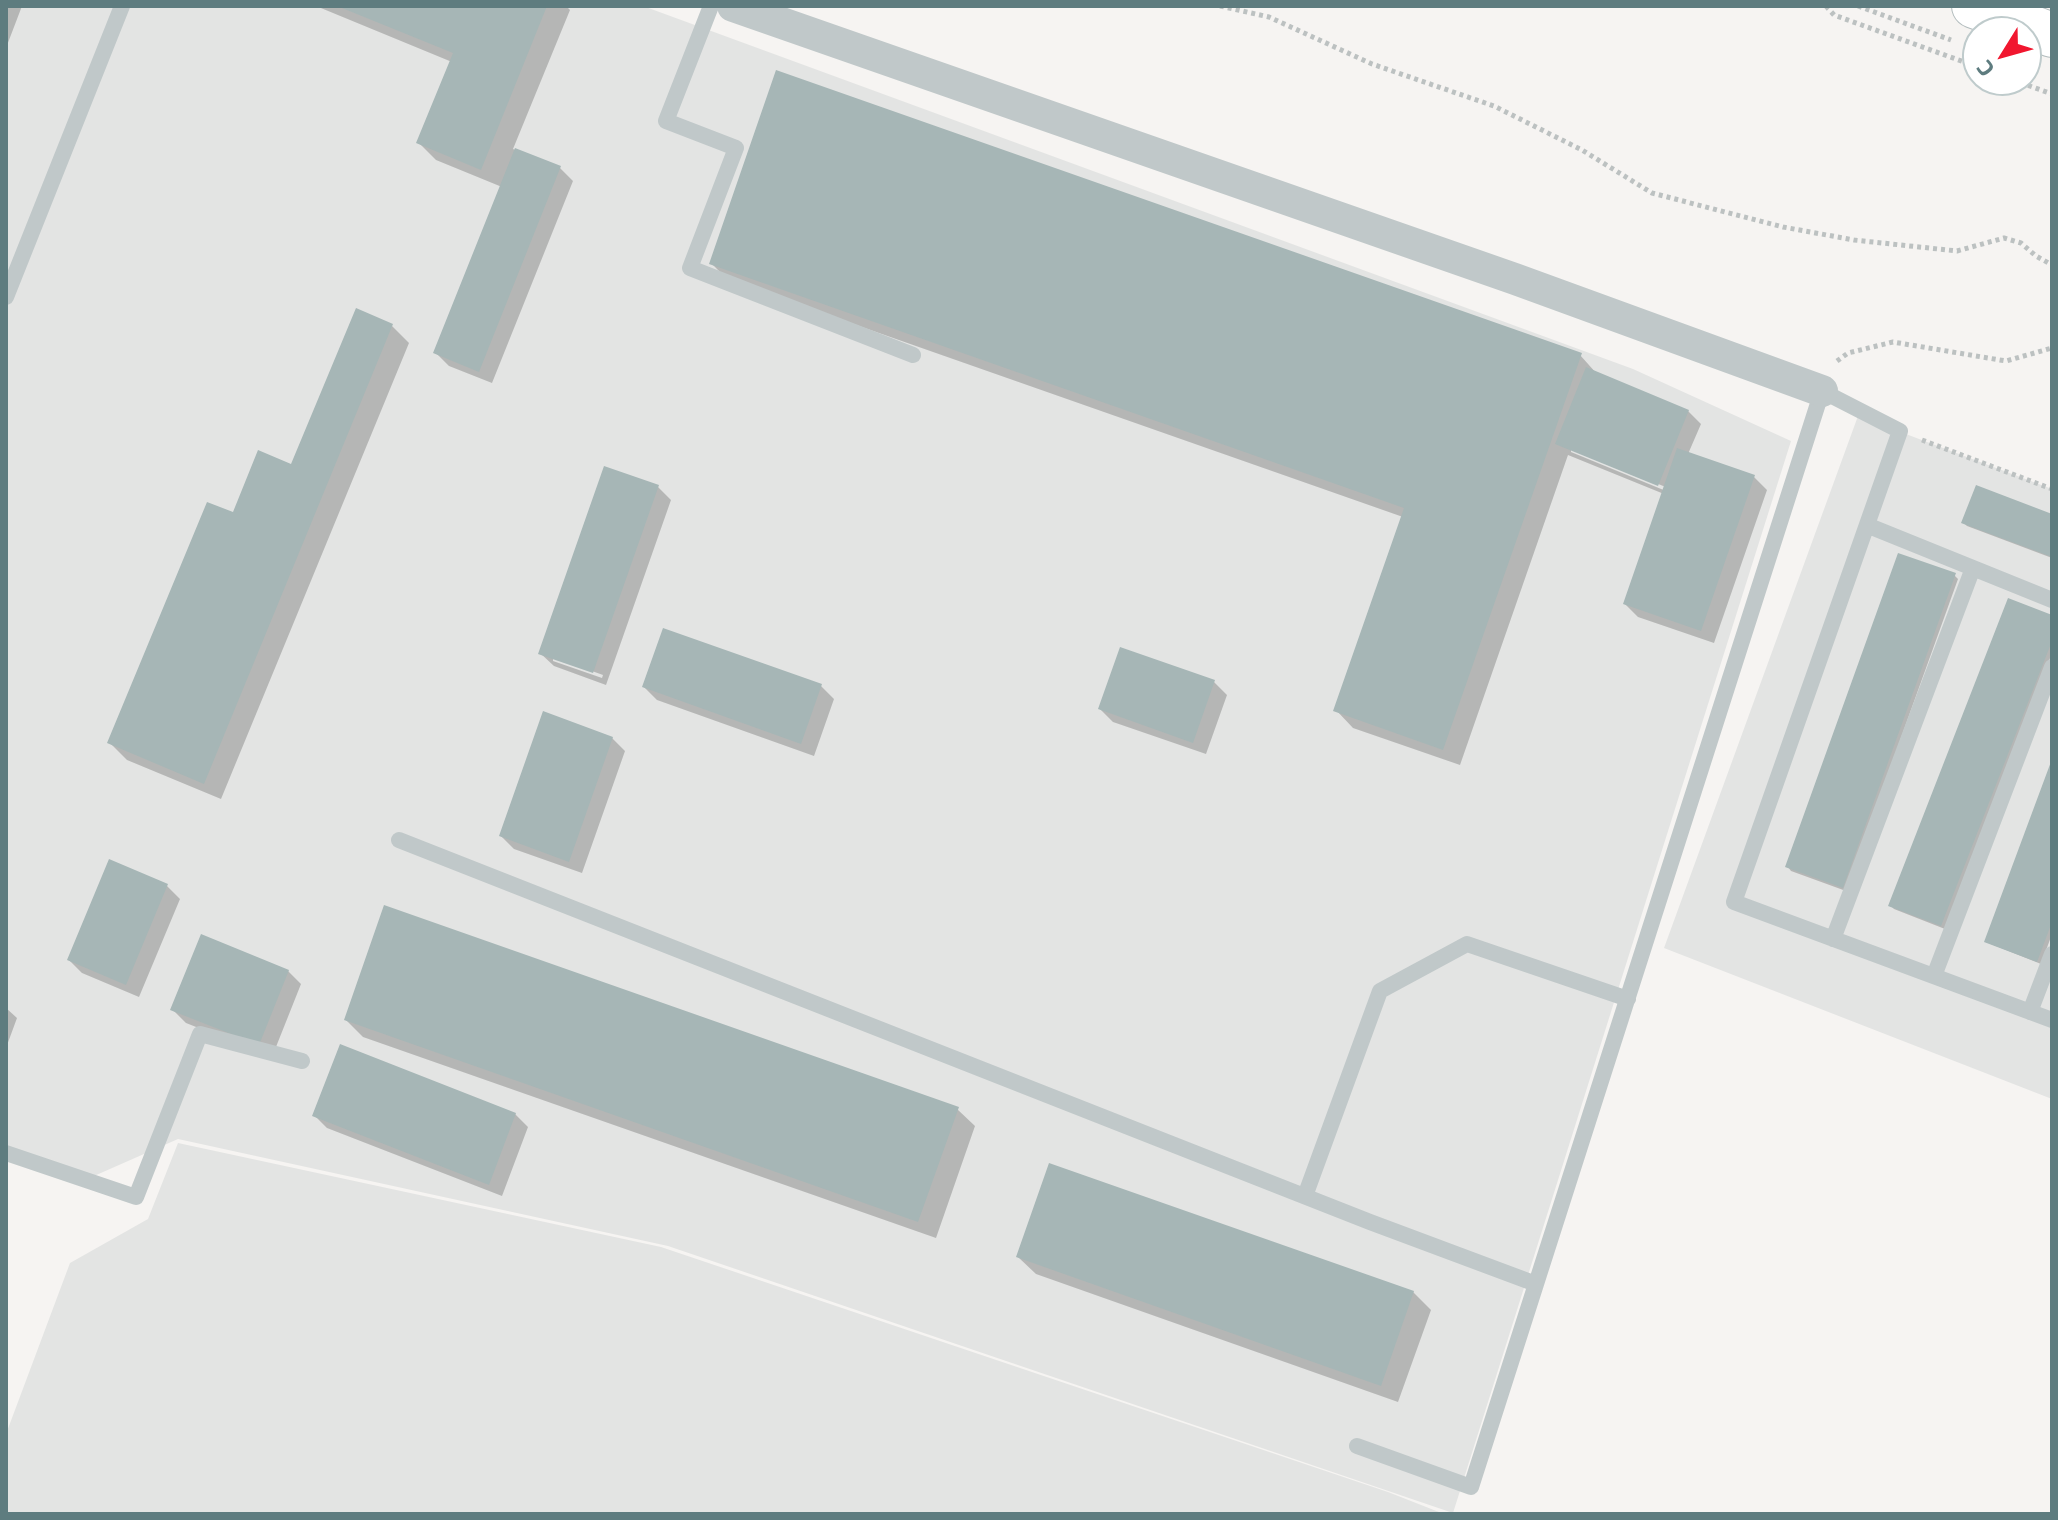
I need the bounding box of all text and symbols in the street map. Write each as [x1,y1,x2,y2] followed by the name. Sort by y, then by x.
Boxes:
[1962,16,2042,96] north arrow
[1970,56,1999,82] text: С

